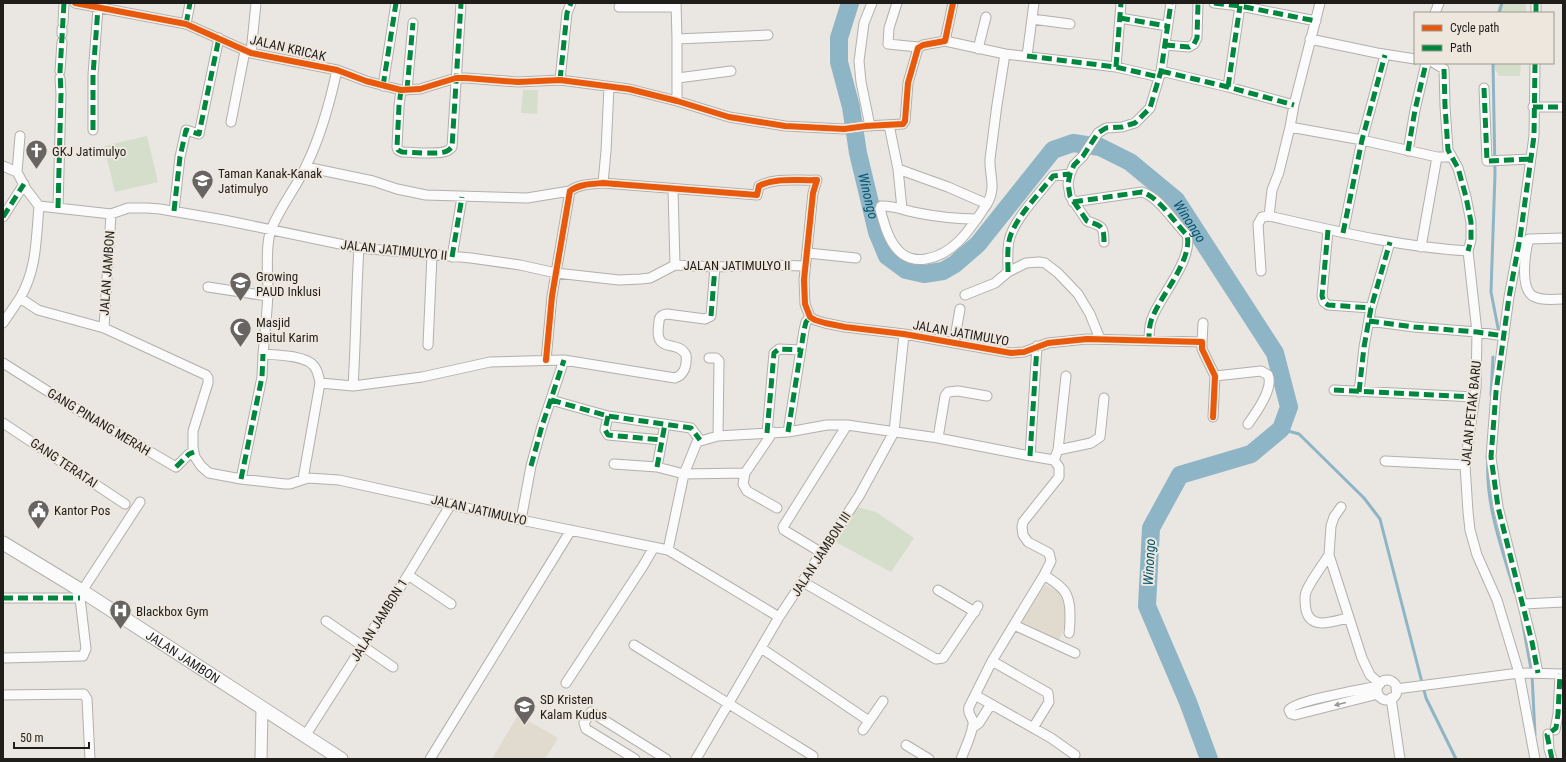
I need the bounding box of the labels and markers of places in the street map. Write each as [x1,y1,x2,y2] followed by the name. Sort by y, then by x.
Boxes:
[24,138,50,171] church icon: GKJ Jatimulyo
[52,144,126,159] place label: GKJ Jatimulyo
[218,166,322,196] place label: Taman Kanak-Kanak Jatimulyo
[189,167,215,200] school or university icon: Taman Kanak-Kanak Jatimulyo
[256,269,321,299] place label: Growing PAUD Inklusi
[227,270,253,303] school or university icon: Growing PAUD Inklusi
[256,315,318,345] place label: Masjid Baitul Karim
[228,316,254,349] mosque icon: Masjid Baitul Karim
[26,497,52,530] public building icon: Kantor Pos
[54,503,110,518] place label: Kantor Pos
[108,598,134,631] hospital icon: Blackbox Gym
[136,604,209,619] place label: Blackbox Gym
[540,692,607,722] place label: SD Kristen Kalam Kudus
[511,693,537,726] school or university icon: SD Kristen Kalam Kudus

